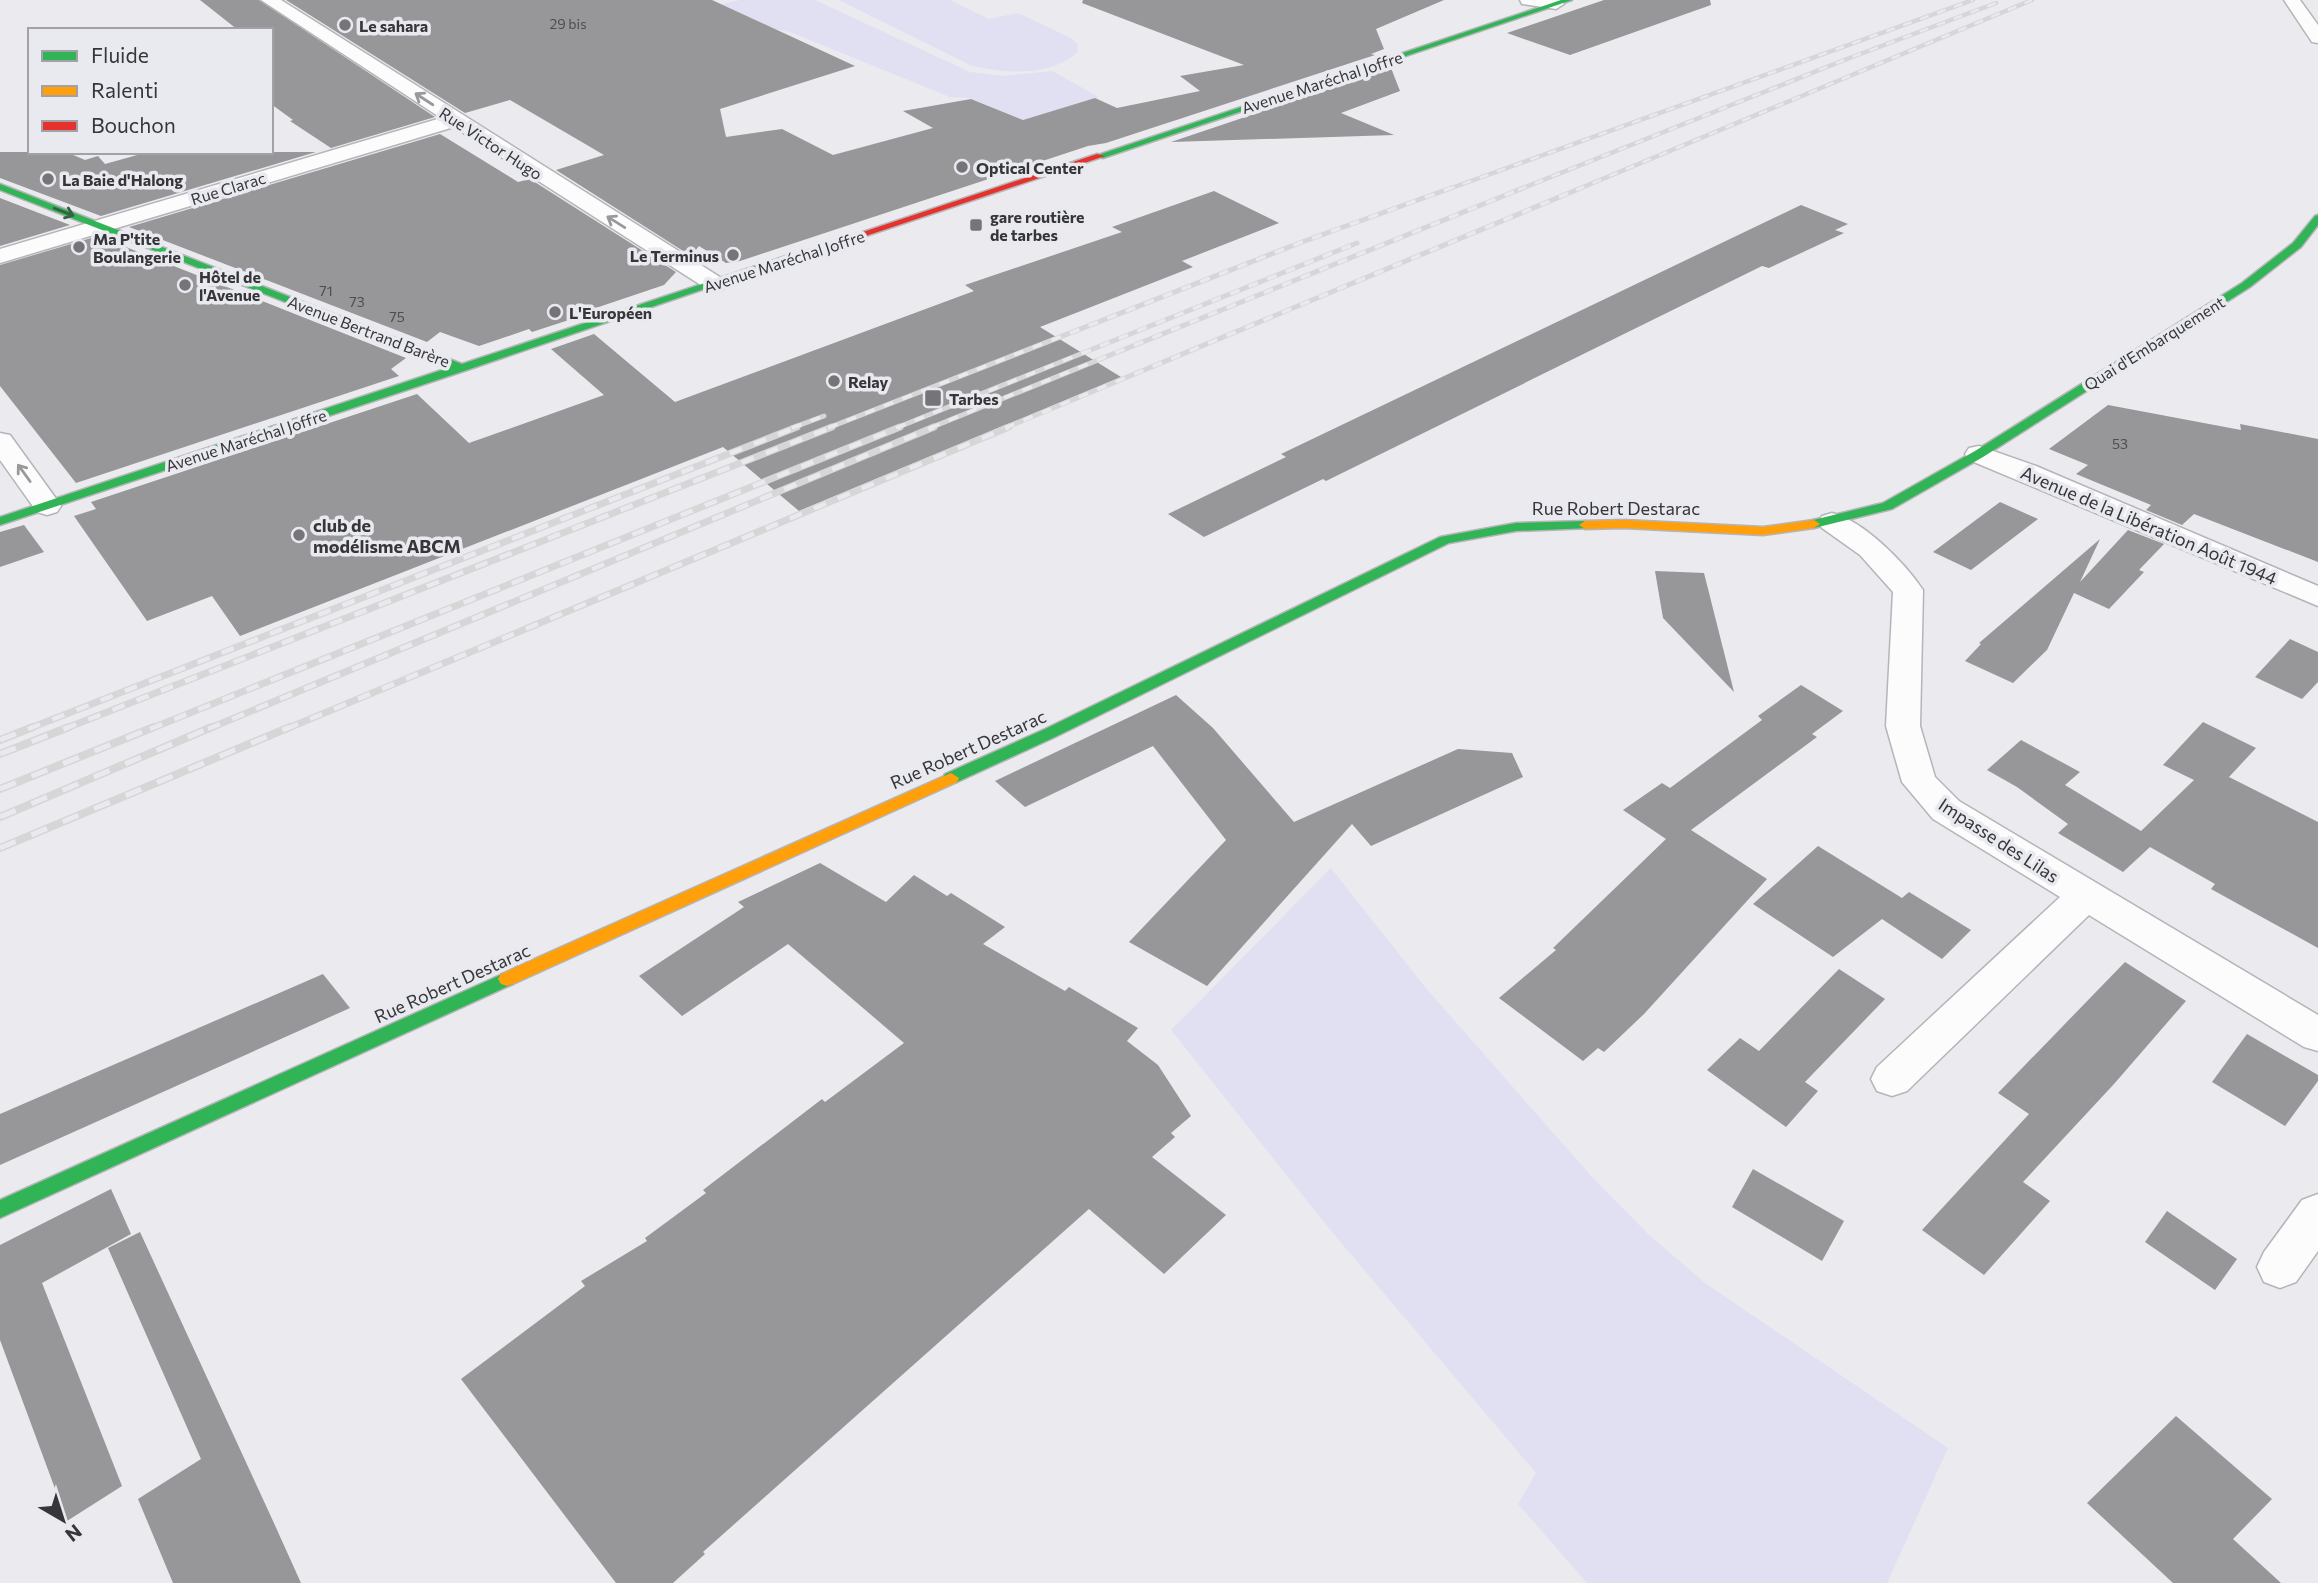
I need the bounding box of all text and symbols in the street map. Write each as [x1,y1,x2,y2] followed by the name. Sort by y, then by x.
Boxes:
[549,15,587,32] house number: 29 bis
[359,16,428,35] place label: Le sahara
[337,17,353,33] marker: Le sahara
[28,28,273,154] legend
[91,42,149,67] text: Fluide
[1239,47,1405,117] street label: Avenue Maréchal Joffre
[91,77,158,102] text: Ralenti
[415,92,434,107] one-way arrow
[436,103,546,183] street label: Rue Victor Hugo
[91,112,176,137] text: Bouchon
[976,158,1084,177] place label: Optical Center
[954,159,970,175] marker: Optical Center
[188,168,268,208] street label: Rue Clarac
[62,170,183,189] place label: La Baie d'Halong
[40,171,56,187] marker: La Baie d'Halong
[52,206,74,219] one-way arrow
[990,207,1085,244] place label: gare routière de tarbes
[606,214,626,228] one-way arrow
[968,217,984,233] marker: gare routière de tarbes
[701,226,867,296] street label: Avenue Maréchal Joffre
[93,229,181,266] place label: Ma P'tite Boulangerie
[71,239,87,255] marker: Ma P'tite Boulangerie
[630,246,719,265] place label: Le Terminus
[725,247,741,263] marker: Le Terminus
[199,267,261,304] place label: Hôtel de l'Avenue
[177,277,193,293] marker: Hôtel de l'Avenue
[319,282,333,299] house number: 71
[285,291,453,371] street label: Avenue Bertrand Barère
[2080,292,2228,394] street label: Quai d'Embarquement
[349,293,365,310] house number: 73
[569,303,652,322] place label: L'Européen
[547,304,563,320] marker: L'Européen
[389,308,405,325] house number: 75
[848,372,888,391] place label: Relay
[826,373,842,389] marker: Relay
[923,388,943,408] marker: Tarbes
[949,389,999,408] place label: Tarbes
[163,405,329,475] street label: Avenue Maréchal Joffre
[2112,435,2128,452] house number: 53
[2018,461,2281,589] street label: Avenue de la Libération Août 1944
[16,464,31,483] one-way arrow
[1532,497,1700,519] street label: Rue Robert Destarac
[313,514,461,557] place label: club de modélisme ABCM
[291,527,307,543] marker: club de modélisme ABCM
[887,705,1049,793] street label: Rue Robert Destarac
[1935,793,2063,887] street label: Impasse des Lilas
[371,939,533,1027] street label: Rue Robert Destarac
[28,1485,98,1555] north arrow
[61,1520,87,1547] text: N

